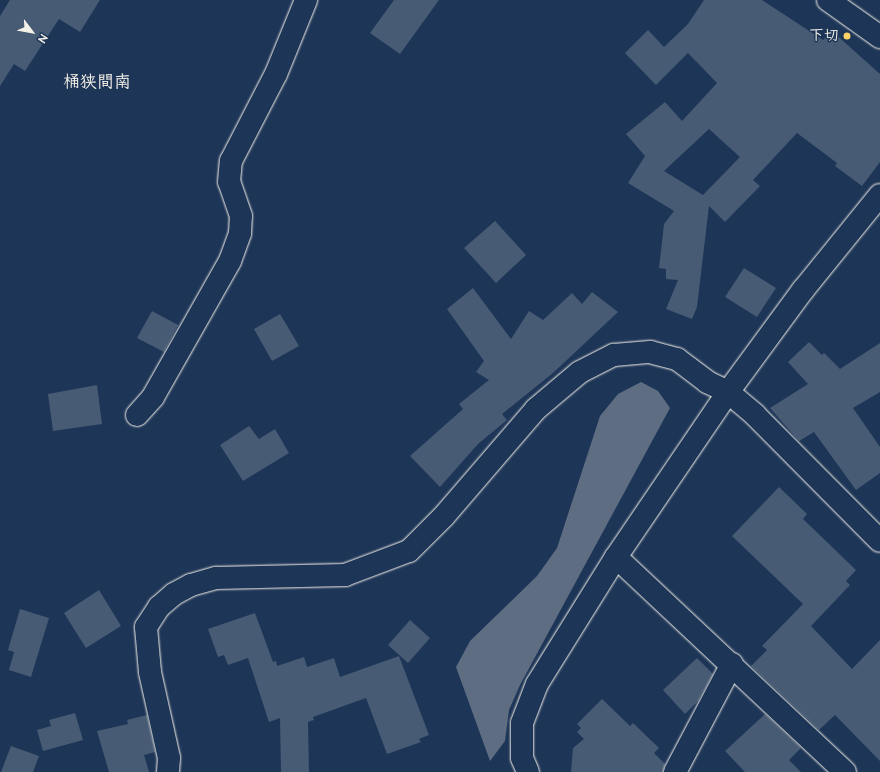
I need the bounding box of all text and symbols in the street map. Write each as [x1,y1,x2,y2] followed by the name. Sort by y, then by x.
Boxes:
[12,12,52,52] north arrow
[809,27,839,45] place label: 下切
[842,31,852,41] marker: 下切
[34,32,51,46] text: N
[63,73,131,93] district label: 桶狭間南

